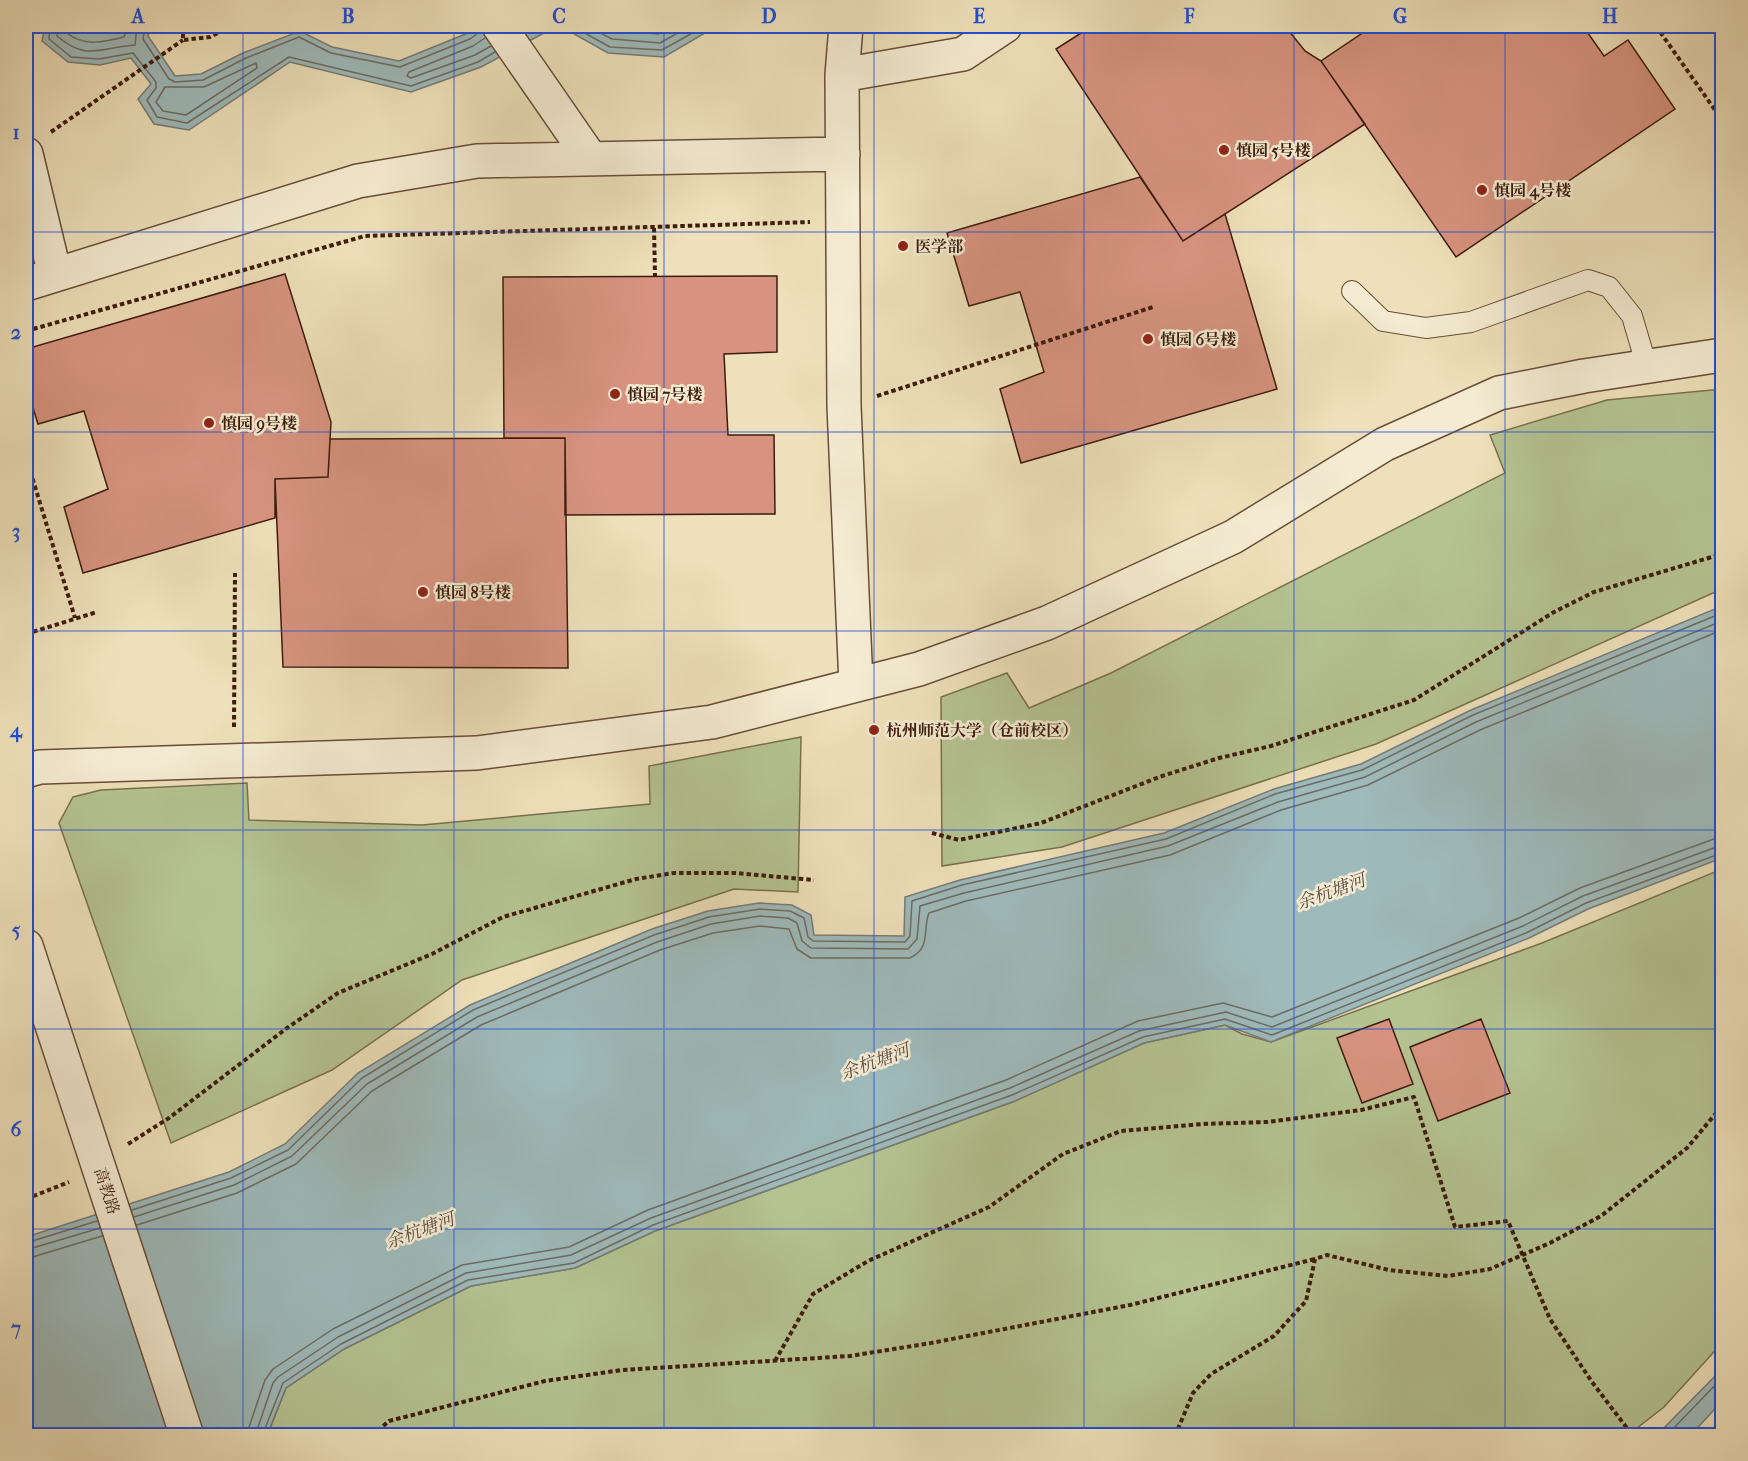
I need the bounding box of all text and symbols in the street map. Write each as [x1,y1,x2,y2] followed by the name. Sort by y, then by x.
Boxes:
[130,5,146,28] text: A
[341,5,355,28] text: B
[552,5,566,28] text: C
[761,5,777,28] text: D
[973,5,985,28] text: E
[1183,5,1195,28] text: F
[1393,5,1407,28] text: G
[1602,5,1618,28] text: H
[12,121,20,144] text: 1
[1236,141,1310,160] place label: 慎园 5号楼
[1217,143,1231,157] marker: 慎园 5号楼
[1494,181,1571,201] place label: 慎园 4号楼
[1475,183,1489,197] marker: 慎园 4号楼
[915,237,964,256] place label: 医学部
[896,239,910,253] marker: 医学部
[11,321,21,344] text: 2
[1160,330,1236,349] place label: 慎园 6号楼
[1141,332,1155,346] marker: 慎园 6号楼
[627,385,702,404] place label: 慎园 7号楼
[608,387,622,401] marker: 慎园 7号楼
[221,414,297,434] place label: 慎园 9号楼
[202,416,216,430] marker: 慎园 9号楼
[12,520,20,543] text: 3
[435,583,510,602] place label: 慎园 8号楼
[416,585,430,599] marker: 慎园 8号楼
[9,719,23,743] text: 4
[886,721,1078,740] place label: 杭州师范大学（仓前校区）
[867,723,881,737] marker: 杭州师范大学（仓前校区）
[1294,869,1371,914] water label: 余杭塘河
[12,919,21,942] text: 5
[838,1039,915,1084] water label: 余杭塘河
[11,1118,23,1141] text: 6
[91,1165,123,1217] street label: 高教路
[383,1208,460,1253] water label: 余杭塘河
[10,1317,21,1340] text: 7

